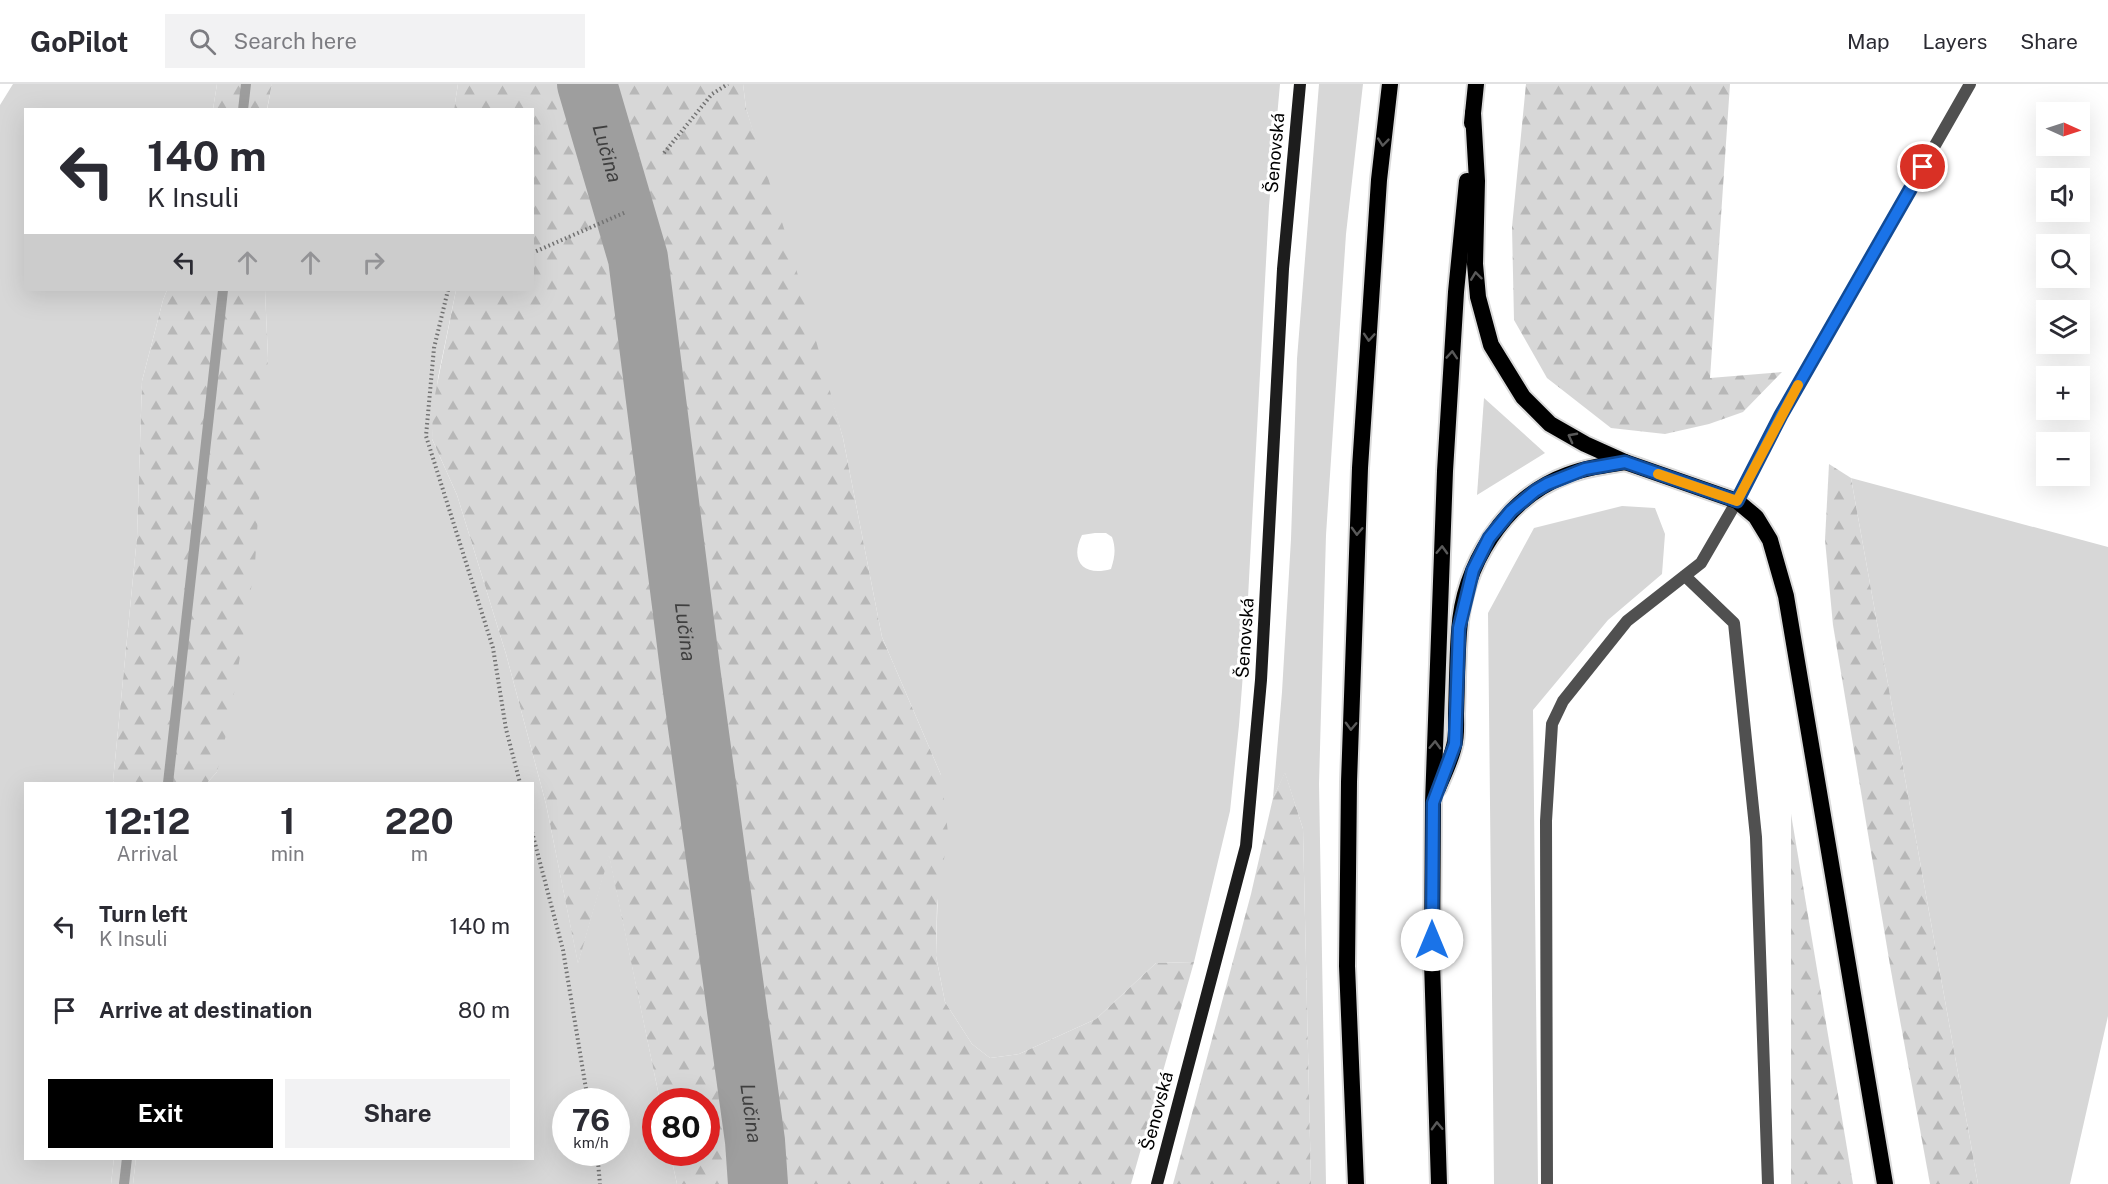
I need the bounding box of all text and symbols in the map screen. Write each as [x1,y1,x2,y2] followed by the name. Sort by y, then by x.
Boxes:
[165,14,585,68] search box
[30,25,129,58] text: GoPilot
[186,25,219,58] icon: search
[234,28,357,54] text: Search here
[1847,29,1890,54] text: Map
[1923,29,1987,54] text: Layers
[2020,29,2078,54] text: Share
[2036,102,2090,156] north arrow
[2036,102,2090,486] map controls
[1261,112,1288,194] street label: Šenovská
[587,121,627,185] water label: Lučina
[147,131,267,180] text: 140 m
[48,132,126,210] icon: left
[1377,138,1390,147] one-way arrow
[1897,141,1948,192] pin
[1906,150,1939,183] icon: arrive
[2036,168,2090,222] button: sound
[147,181,239,213] text: K Insuli
[2036,234,2090,288] button: search
[168,246,201,279] icon: left
[231,246,264,279] icon: ahead
[294,246,327,279] icon: ahead
[357,246,390,279] icon: right
[1470,272,1483,281] one-way arrow
[2036,300,2090,354] button: layers
[1362,332,1375,341] one-way arrow
[1446,351,1459,360] one-way arrow
[2036,366,2090,420] button: +
[2036,432,2090,486] button: −
[1567,433,1578,444] one-way arrow
[1351,527,1364,536] one-way arrow
[1436,545,1449,554] one-way arrow
[1231,597,1258,679] street label: Šenovská
[670,601,701,663] water label: Lučina
[1344,722,1357,731] one-way arrow
[1429,740,1441,749] one-way arrow
[104,800,190,842] text: 12:12
[280,800,295,842] text: 1
[385,800,454,842] text: 220
[116,842,178,866] text: Arrival
[271,842,305,866] text: min
[411,842,428,866] text: m
[99,901,188,927] text: Turn left
[1400,908,1464,972] position arrow
[48,910,81,943] icon: left
[449,913,510,939] text: 140 m
[99,927,167,951] text: K Insuli
[48,994,81,1027] icon: arrive
[99,997,312,1023] text: Arrive at destination
[458,997,510,1023] text: 80 m
[1136,1069,1177,1152] street label: Šenovská
[48,1079,273,1148] button: Exit
[285,1079,510,1148] button: Share
[735,1082,767,1144] water label: Lučina
[642,1088,720,1166] speed limit sign: 80
[572,1102,610,1138] text: 76
[1431,1121,1444,1130] one-way arrow
[573,1134,609,1151] text: km/h

